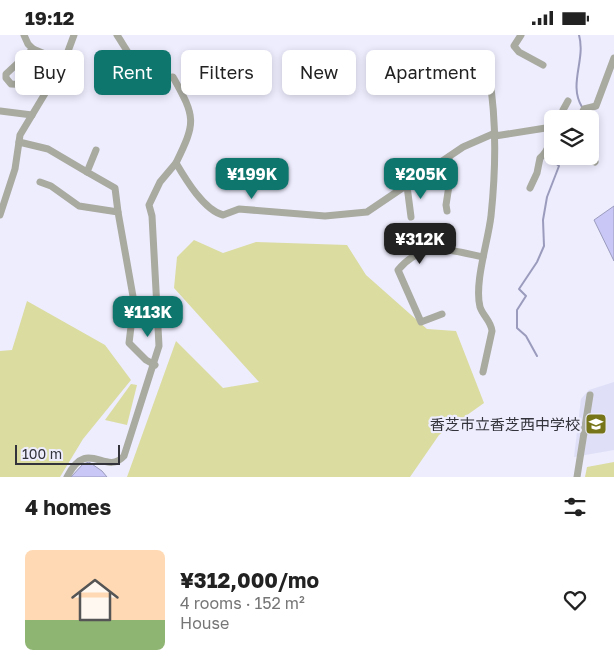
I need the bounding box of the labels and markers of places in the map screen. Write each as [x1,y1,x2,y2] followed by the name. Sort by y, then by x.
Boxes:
[217,157,287,200] pin: ¥199K
[386,157,456,200] pin: ¥205K
[385,223,455,265] pin: ¥312K
[113,295,183,338] pin: ¥113K
[584,412,608,436] school or university icon: 香芝市立香芝西中学校
[430,415,580,433] place label: 香芝市立香芝西中学校

